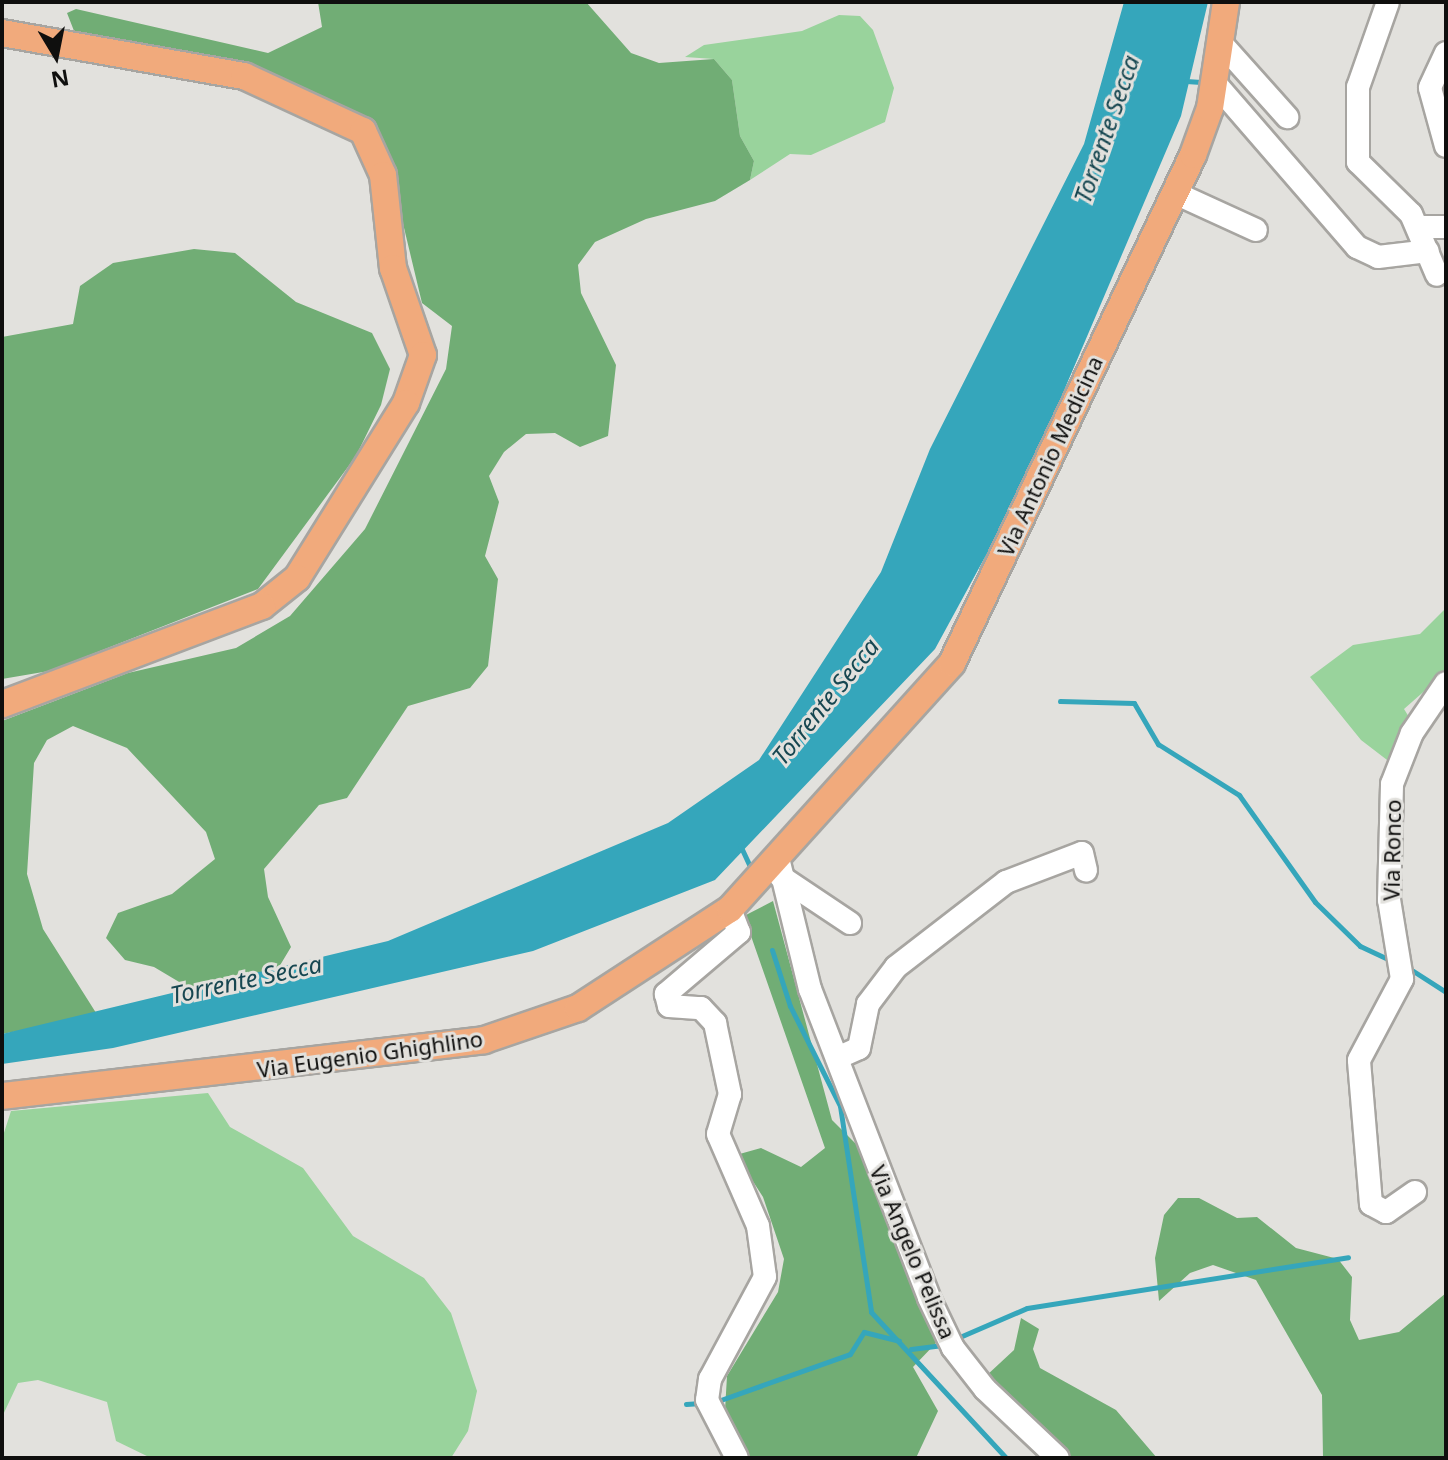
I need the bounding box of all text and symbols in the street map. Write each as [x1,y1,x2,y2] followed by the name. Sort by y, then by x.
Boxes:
[16,16,96,96] north arrow
[1067,52,1145,206] water label: Torrente Secca
[49,63,72,96] text: N
[992,352,1108,560] street label: Via Antonio Medicina
[765,632,885,770] water label: Torrente Secca
[1378,799,1406,901] street label: Via Ronco
[168,949,324,1009] water label: Torrente Secca
[255,1025,485,1083] street label: Via Eugenio Ghighlino
[865,1161,961,1343] street label: Via Angelo Pelissa

